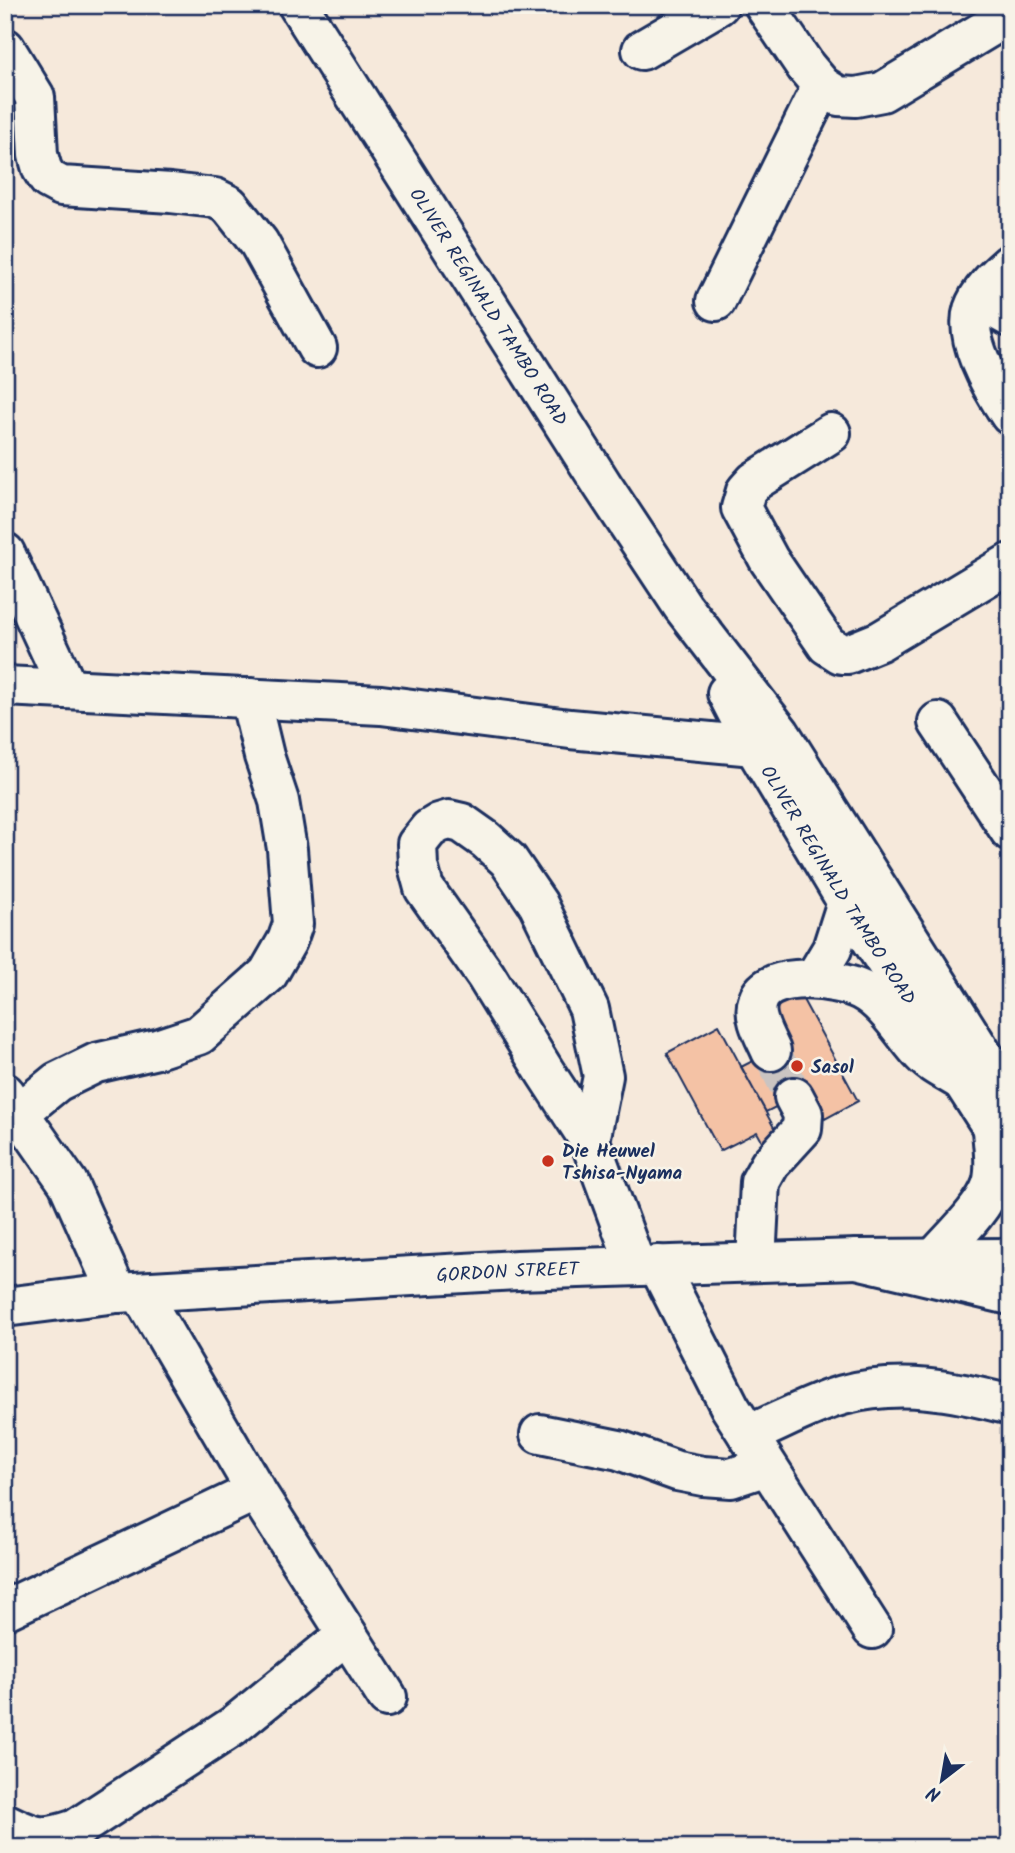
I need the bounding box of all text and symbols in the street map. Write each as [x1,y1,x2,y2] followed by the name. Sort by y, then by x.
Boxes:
[401,183,574,433] street label: OLIVER REGINALD TAMBO ROAD
[752,760,923,1012] street label: OLIVER REGINALD TAMBO ROAD
[811,1053,855,1083] place label: Sasol
[789,1058,805,1074] marker: Sasol
[562,1137,683,1189] place label: Die Heuwel Tshisa-Nyama
[540,1153,556,1169] marker: Die Heuwel Tshisa-Nyama
[436,1255,581,1292] street label: GORDON STREET
[906,1744,976,1814] north arrow
[921,1777,947,1809] text: N

